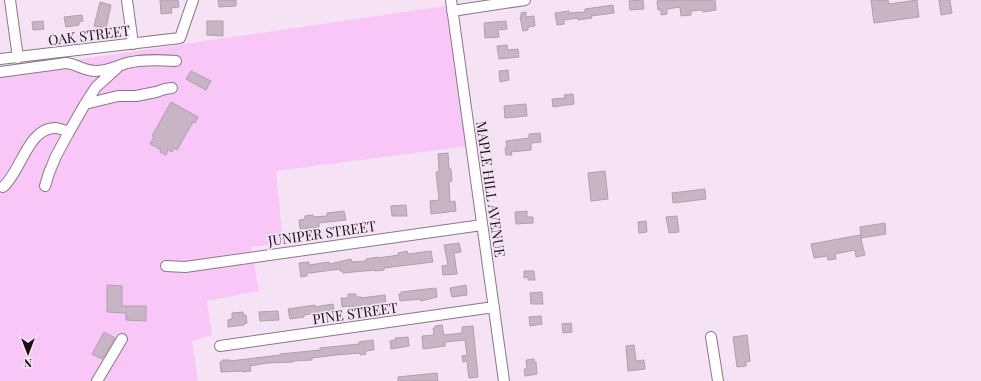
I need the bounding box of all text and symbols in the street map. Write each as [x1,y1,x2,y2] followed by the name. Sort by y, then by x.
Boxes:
[47,21,131,49] street label: OAK STREET
[472,120,510,258] street label: MAPLE HILL AVENUE
[266,216,378,250] street label: JUNIPER STREET
[311,298,399,328] street label: PINE STREET
[8,333,48,373] north arrow
[24,356,32,371] text: N

